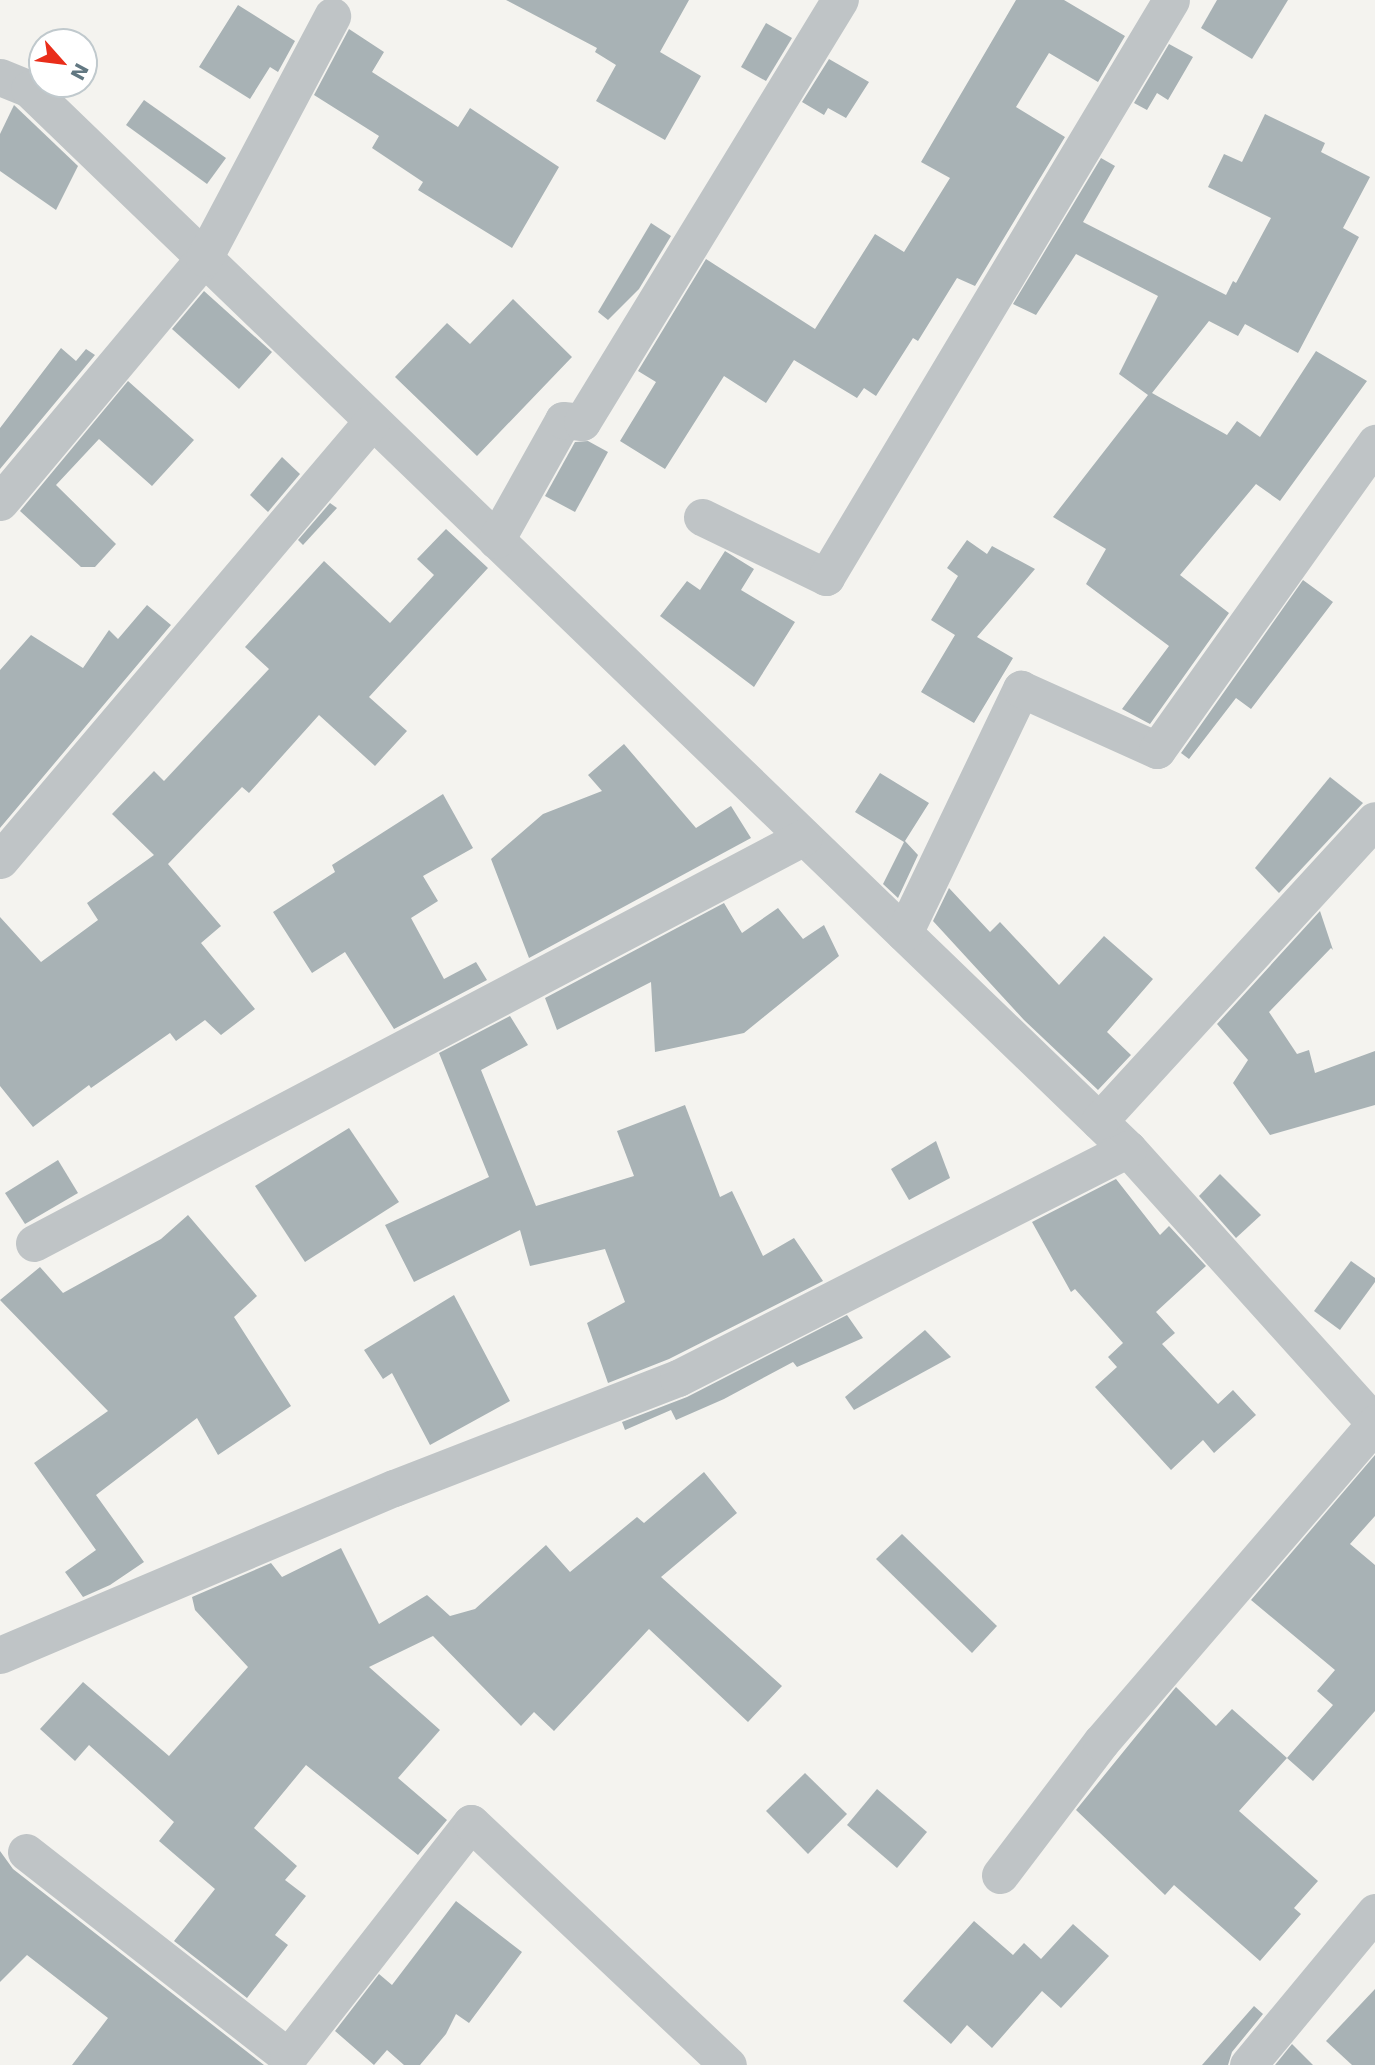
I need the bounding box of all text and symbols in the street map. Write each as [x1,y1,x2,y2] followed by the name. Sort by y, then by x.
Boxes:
[28,28,98,98] north arrow
[66,60,93,84] text: N

